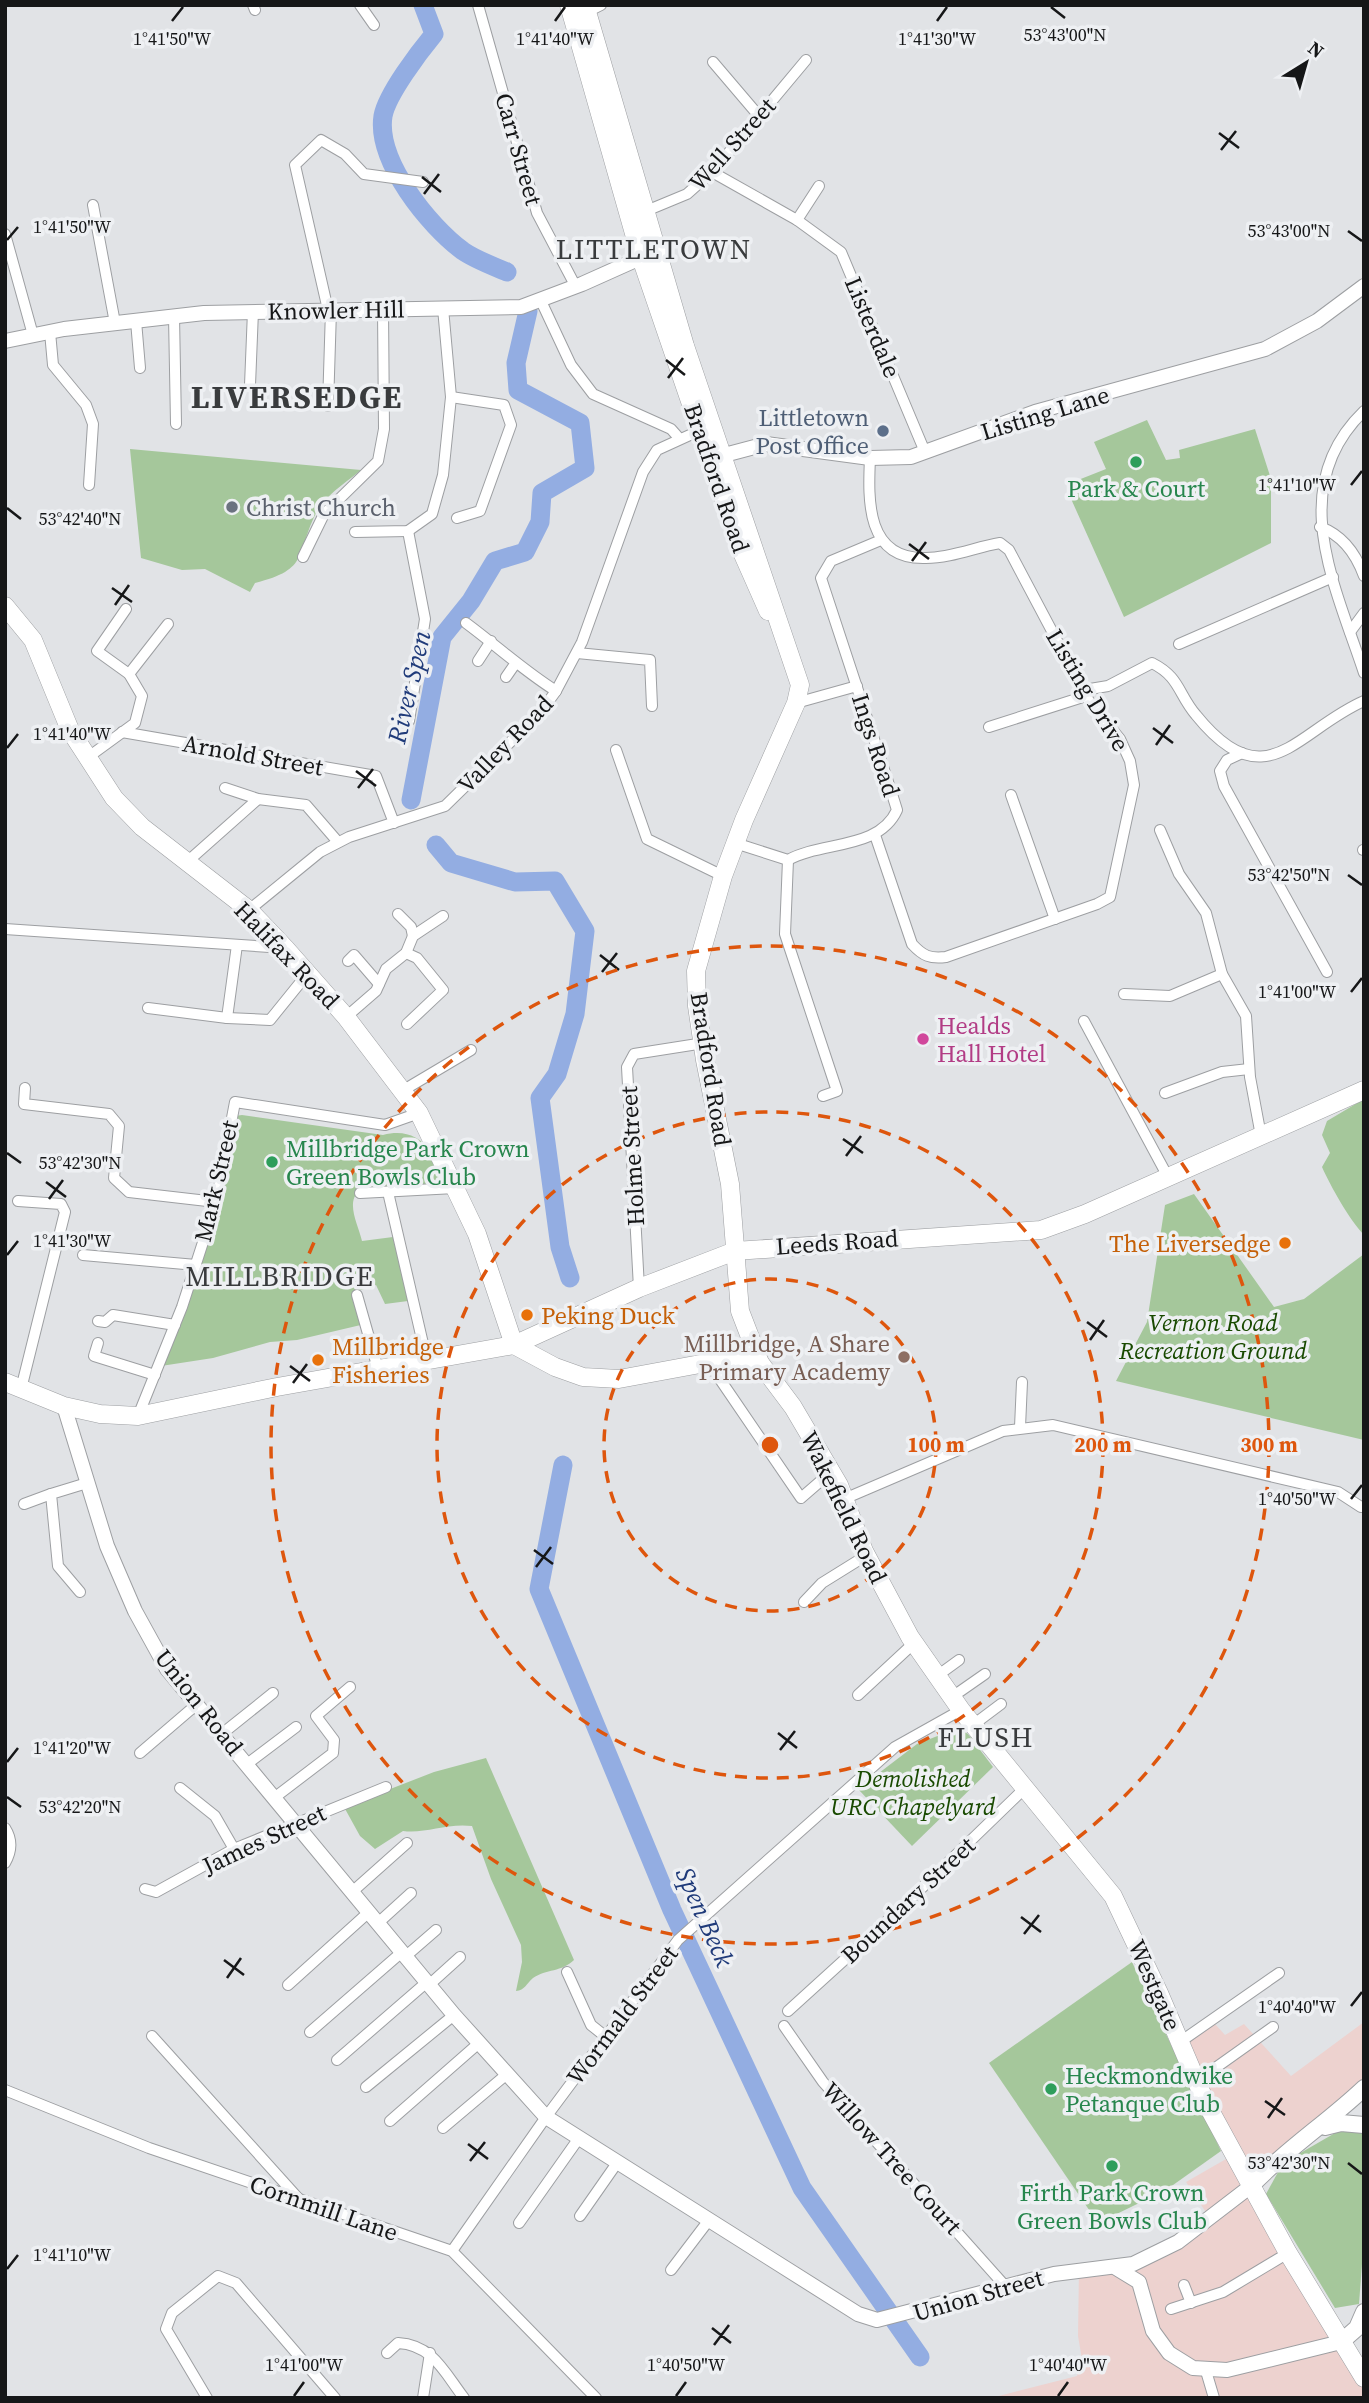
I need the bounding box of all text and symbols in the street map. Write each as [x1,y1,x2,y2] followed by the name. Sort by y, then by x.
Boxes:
[1024,22,1106,47] text: 53°43'00"N
[133,26,212,51] text: 1°41'50"W
[516,26,595,51] text: 1°41'40"W
[898,26,977,51] text: 1°41'30"W
[1271,28,1341,98] north arrow
[1303,35,1330,64] text: N
[487,89,551,209] street label: Carr Street
[681,90,783,198] street label: Well Street
[33,214,112,239] text: 1°41'50"W
[1248,218,1330,243] text: 53°43'00"N
[556,230,752,268] district label: LITTLETOWN
[837,271,909,383] street label: Listerdale
[267,292,405,328] street label: Knowler Hill
[191,375,403,419] district label: LIVERSEDGE
[977,378,1113,448] street label: Listing Lane
[676,399,758,557] street label: Bradford Road
[756,401,869,462] place label: Littletown Post Office
[875,423,891,439] marker: Littletown Post Office
[1128,454,1144,470] marker: Park & Court
[1067,472,1205,505] place label: Park & Court
[1258,472,1337,497] text: 1°41'10"W
[246,491,396,524] place label: Christ Church
[224,499,240,515] marker: Christ Church
[39,506,121,531] text: 53°42'40"N
[1039,623,1137,757] street label: Listing Drive
[378,627,440,748] water label: River Spen
[450,687,561,800] street label: Valley Road
[844,689,908,801] street label: Ings Road
[33,721,112,746] text: 1°41'40"W
[180,726,326,784] street label: Arnold Street
[1248,862,1330,887] text: 53°42'50"N
[227,894,347,1016] street label: Halifax Road
[1258,979,1337,1004] text: 1°41'00"W
[683,990,740,1149] street label: Bradford Road
[937,1009,1046,1070] place label: Healds Hall Hotel
[915,1031,931,1047] marker: Healds Hall Hotel
[612,1085,652,1227] street label: Holme Street
[186,1117,246,1245] street label: Mark Street
[286,1132,530,1193] place label: Millbridge Park Crown Green Bowls Club
[39,1150,121,1175] text: 53°42'30"N
[264,1154,280,1170] marker: Millbridge Park Crown Green Bowls Club
[775,1221,900,1263] street label: Leeds Road
[1109,1227,1271,1260] place label: The Liversedge
[33,1228,112,1253] text: 1°41'30"W
[1277,1235,1293,1251] marker: The Liversedge
[185,1257,375,1295] district label: MILLBRIDGE
[541,1299,676,1332] place label: Peking Duck
[1118,1306,1307,1367] park label: Vernon Road Recreation Ground
[519,1307,535,1323] marker: Peking Duck
[683,1327,891,1388] place label: Millbridge, A Share Primary Academy
[332,1330,444,1391] place label: Millbridge Fisheries
[896,1349,912,1365] marker: Millbridge, A Share Primary Academy
[310,1352,326,1368] marker: Millbridge Fisheries
[793,1425,895,1589] street label: Wakefield Road
[907,1430,965,1459] text: 100 m
[1074,1430,1132,1459] text: 200 m
[1240,1430,1298,1459] text: 300 m
[758,1433,782,1457] centre of rings
[1258,1486,1337,1511] text: 1°40'50"W
[147,1642,251,1762] street label: Union Road
[937,1718,1035,1756] district label: FLUSH
[33,1735,112,1760] text: 1°41'20"W
[830,1762,996,1823] park label: Demolished URC Chapelyard
[39,1794,121,1819] text: 53°42'20"N
[196,1796,331,1882] street label: James Street
[834,1829,982,1971] street label: Boundary Street
[667,1861,743,1973] water label: Spen Beck
[1120,1934,1190,2036] street label: Westgate
[559,1938,686,2092] street label: Wormald Street
[1258,1994,1337,2019] text: 1°40'40"W
[1065,2059,1233,2120] place label: Heckmondwike Petanque Club
[815,2075,970,2242] street label: Willow Tree Court
[1043,2081,1059,2097] marker: Heckmondwike Petanque Club
[1248,2150,1330,2175] text: 53°42'30"N
[1104,2158,1120,2174] marker: Firth Park Crown Green Bowls Club
[245,2167,403,2249] street label: Cornmill Lane
[1017,2176,1207,2237] place label: Firth Park Crown Green Bowls Club
[33,2242,112,2267] text: 1°41'10"W
[909,2261,1047,2329] street label: Union Street
[265,2352,344,2377] text: 1°41'00"W
[647,2352,726,2377] text: 1°40'50"W
[1029,2352,1108,2377] text: 1°40'40"W

